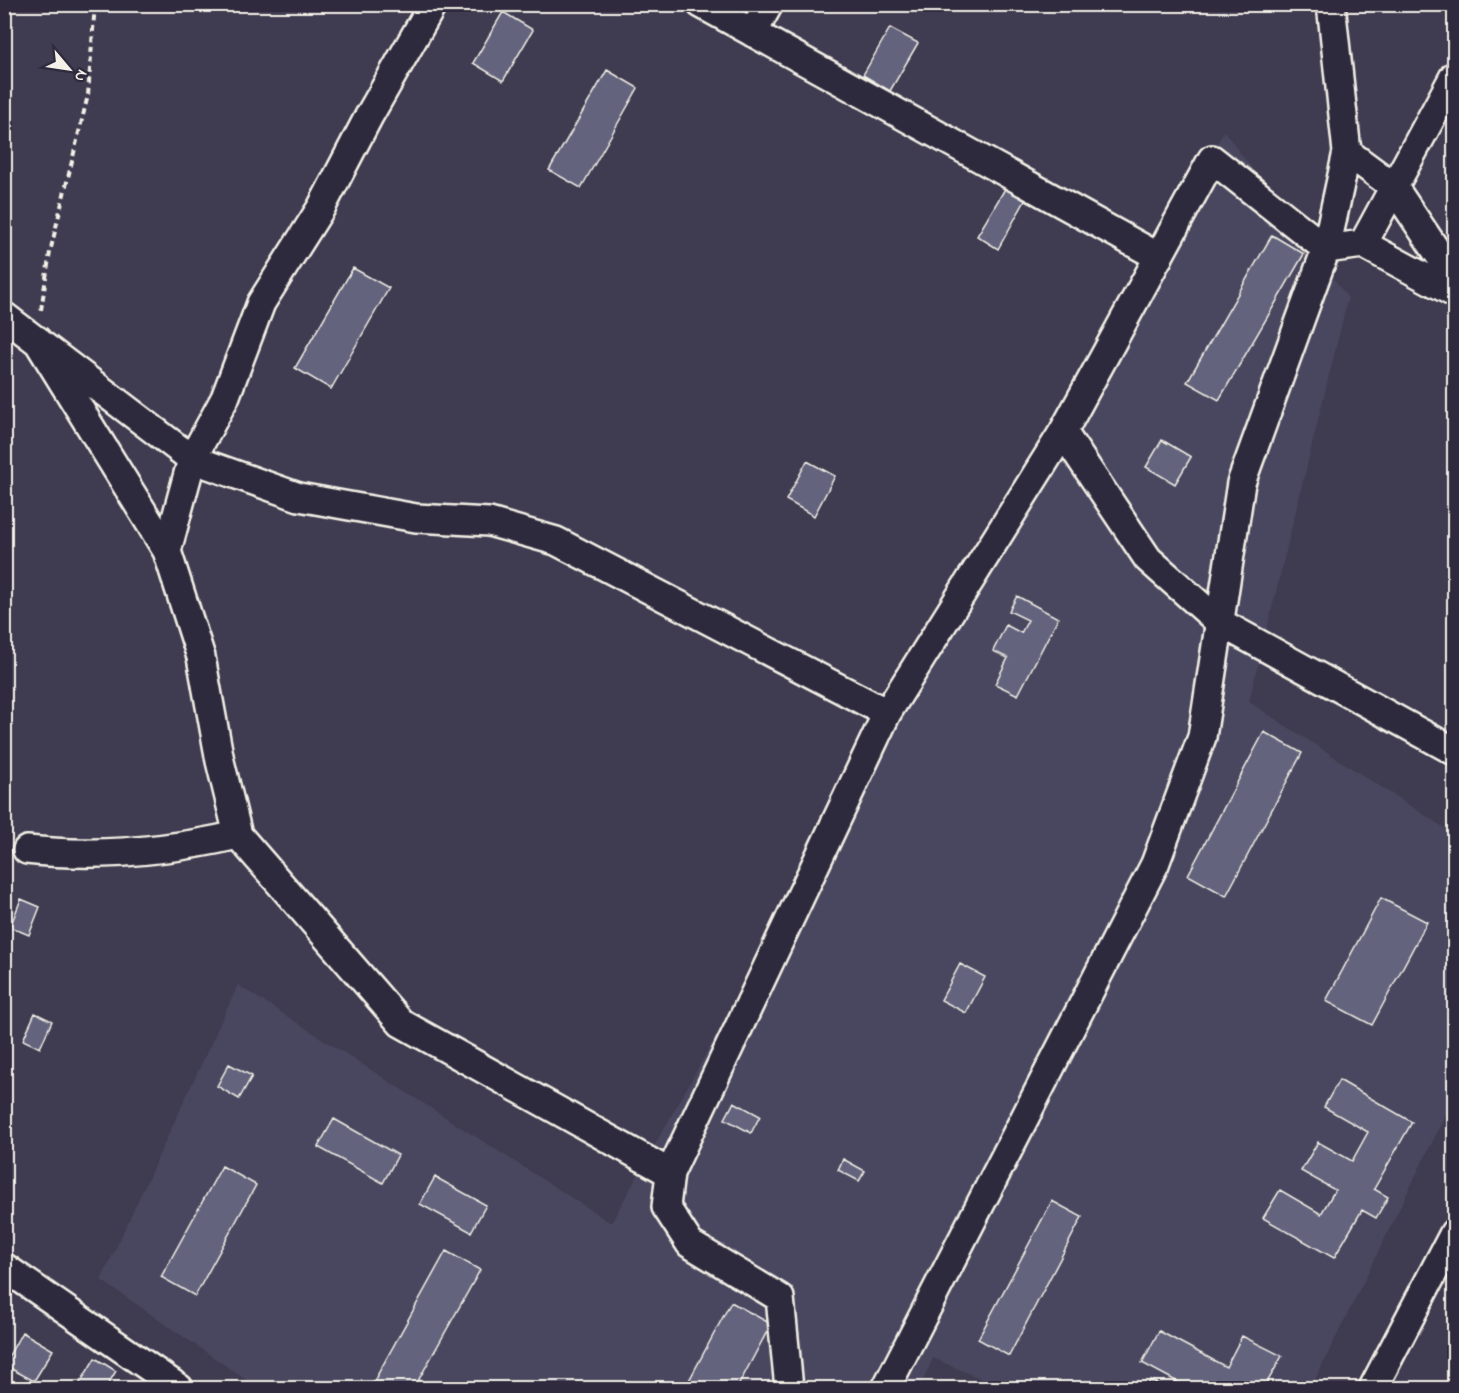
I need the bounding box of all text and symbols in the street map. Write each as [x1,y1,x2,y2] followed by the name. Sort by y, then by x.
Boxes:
[39,39,99,99] north arrow
[67,65,93,86] text: N

